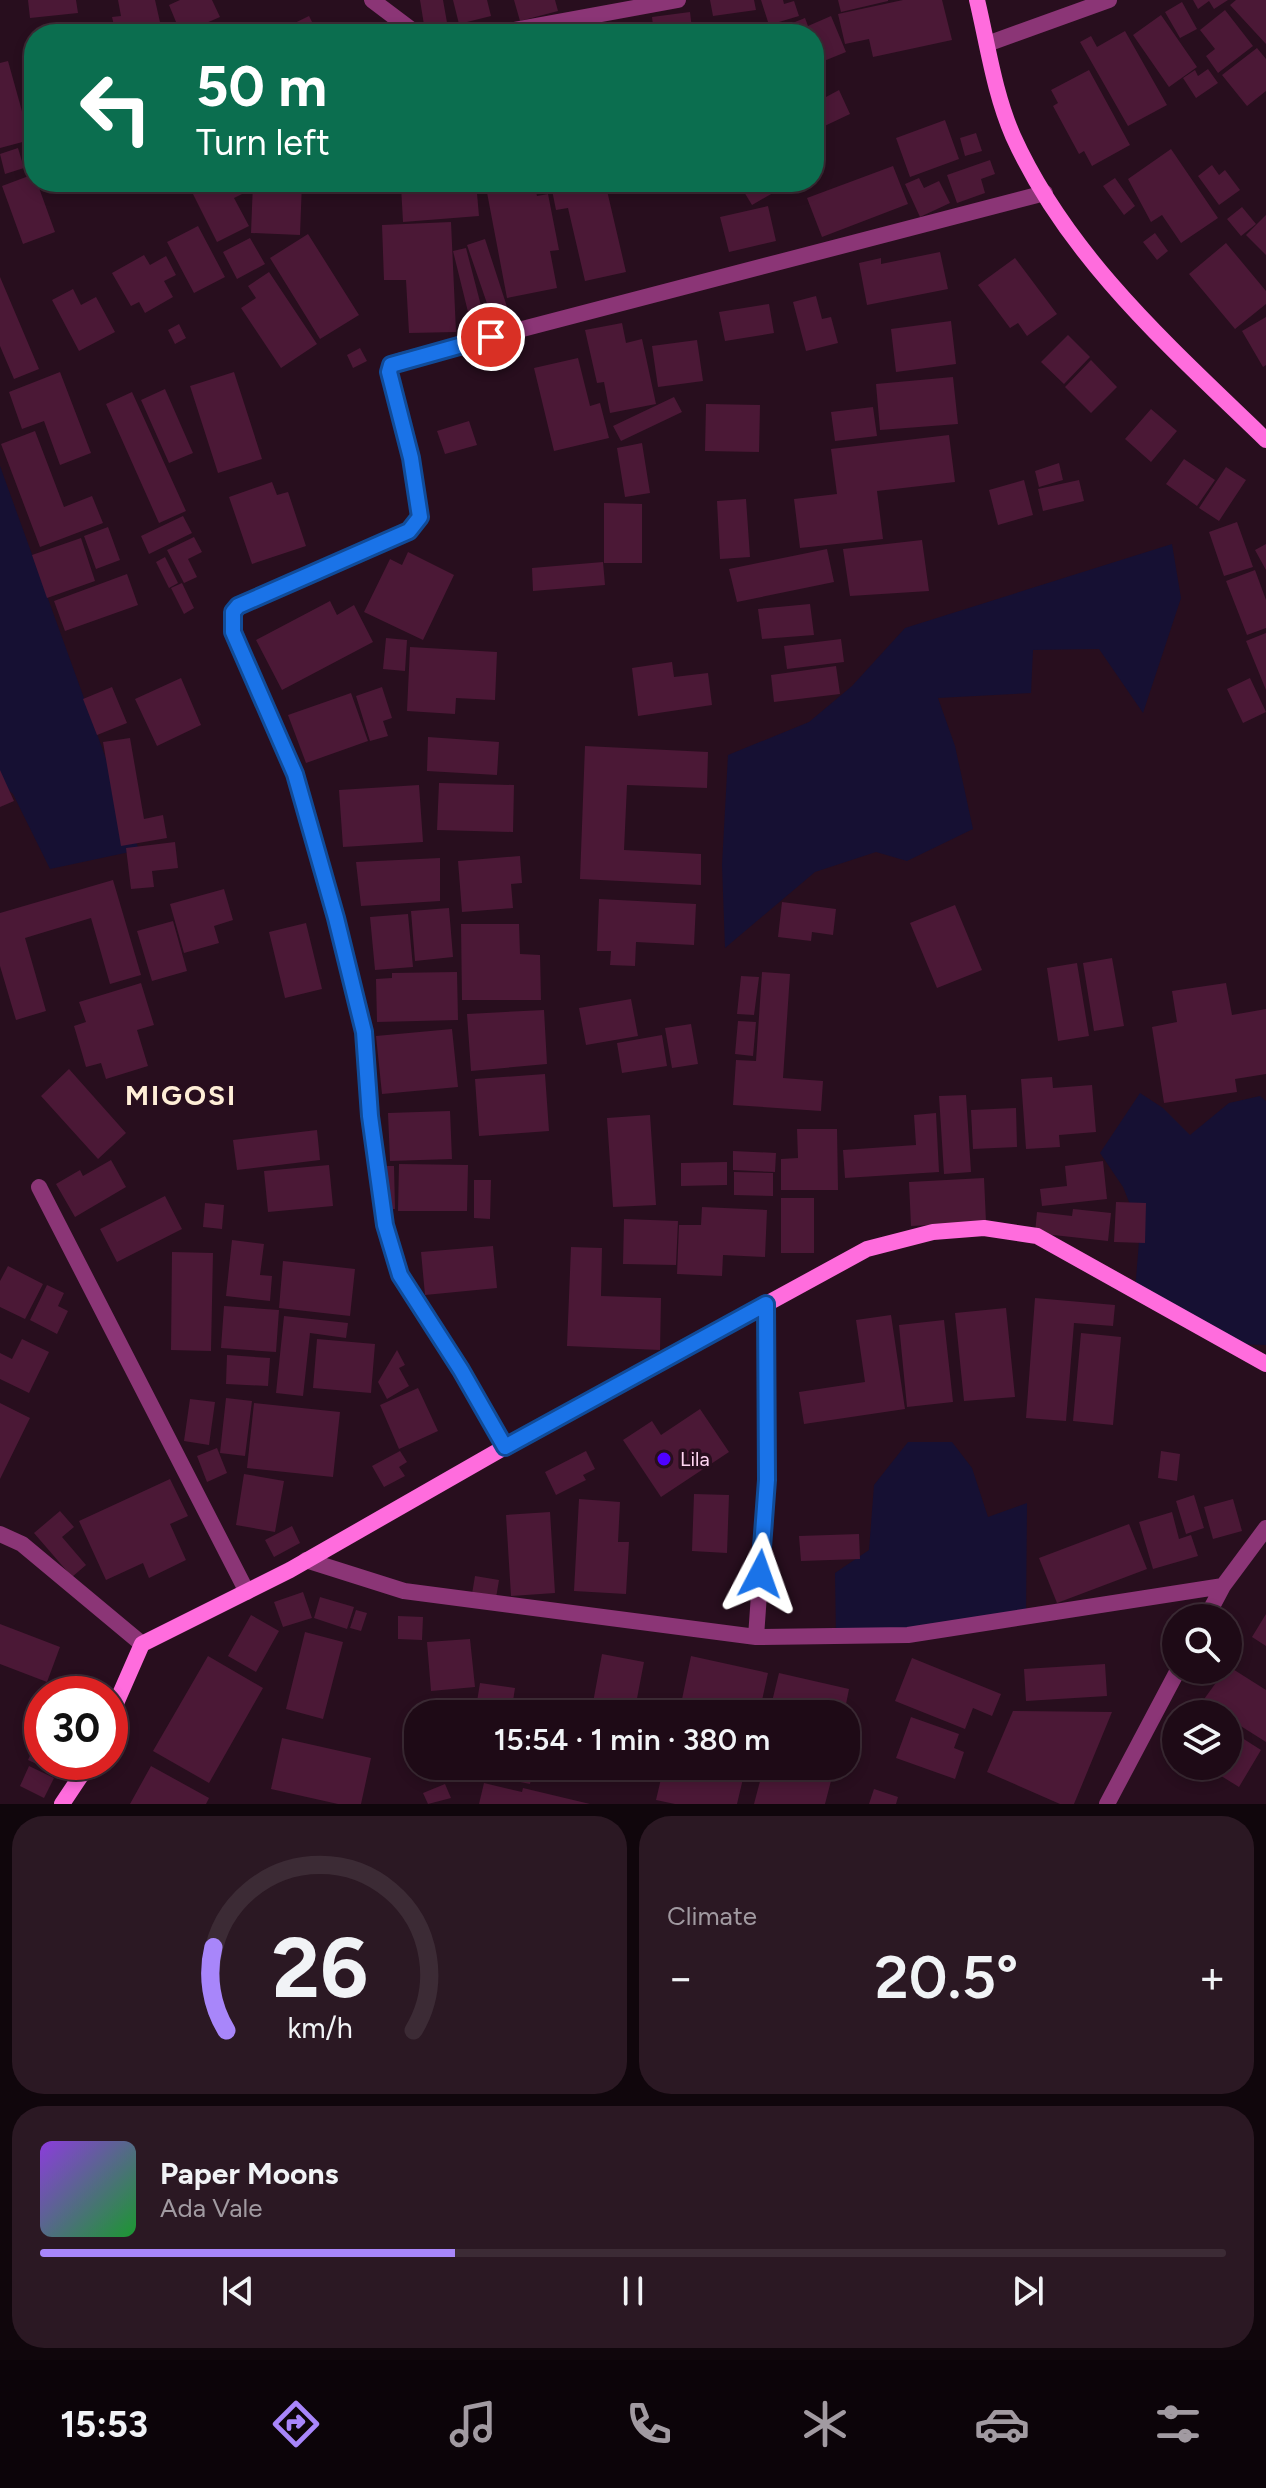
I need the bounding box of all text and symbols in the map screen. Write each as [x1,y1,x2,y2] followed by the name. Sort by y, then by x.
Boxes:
[196,53,327,120] text: 50 m
[64,56,168,160] icon: left
[196,121,330,164] text: Turn left
[457,303,525,371] pin
[469,315,513,359] icon: arrive
[125,1078,237,1112] district label: MIGOSI
[680,1447,710,1471] place label: Lila
[655,1450,673,1468] marker: Lila
[718,1532,802,1616] position arrow
[1162,1604,1242,1780] map controls
[1162,1604,1242,1684] button: search
[24,1676,128,1780] speed limit sign: 30
[1162,1700,1242,1780] button: layers
[494,1721,770,1758] text: 15:54 · 1 min · 380 m
[667,1900,757,1932] text: Climate
[271,1918,368,2018] text: 26
[875,1941,1019,2013] text: 20.5°
[667,1951,694,2004] text: −
[1199,1951,1226,2004] text: +
[287,2011,352,2045] text: km/h
[160,2155,339,2192] text: Paper Moons
[160,2192,263,2224] text: Ada Vale
[216,2269,260,2313] icon: previous
[611,2269,655,2313] icon: pause
[1006,2269,1050,2313] icon: next
[268,2396,324,2452] icon: directions
[445,2396,501,2452] icon: music
[621,2396,677,2452] icon: phone
[797,2396,853,2452] icon: climate
[974,2396,1030,2452] icon: car
[1150,2396,1206,2452] icon: filters
[60,2403,148,2446] text: 15:53

